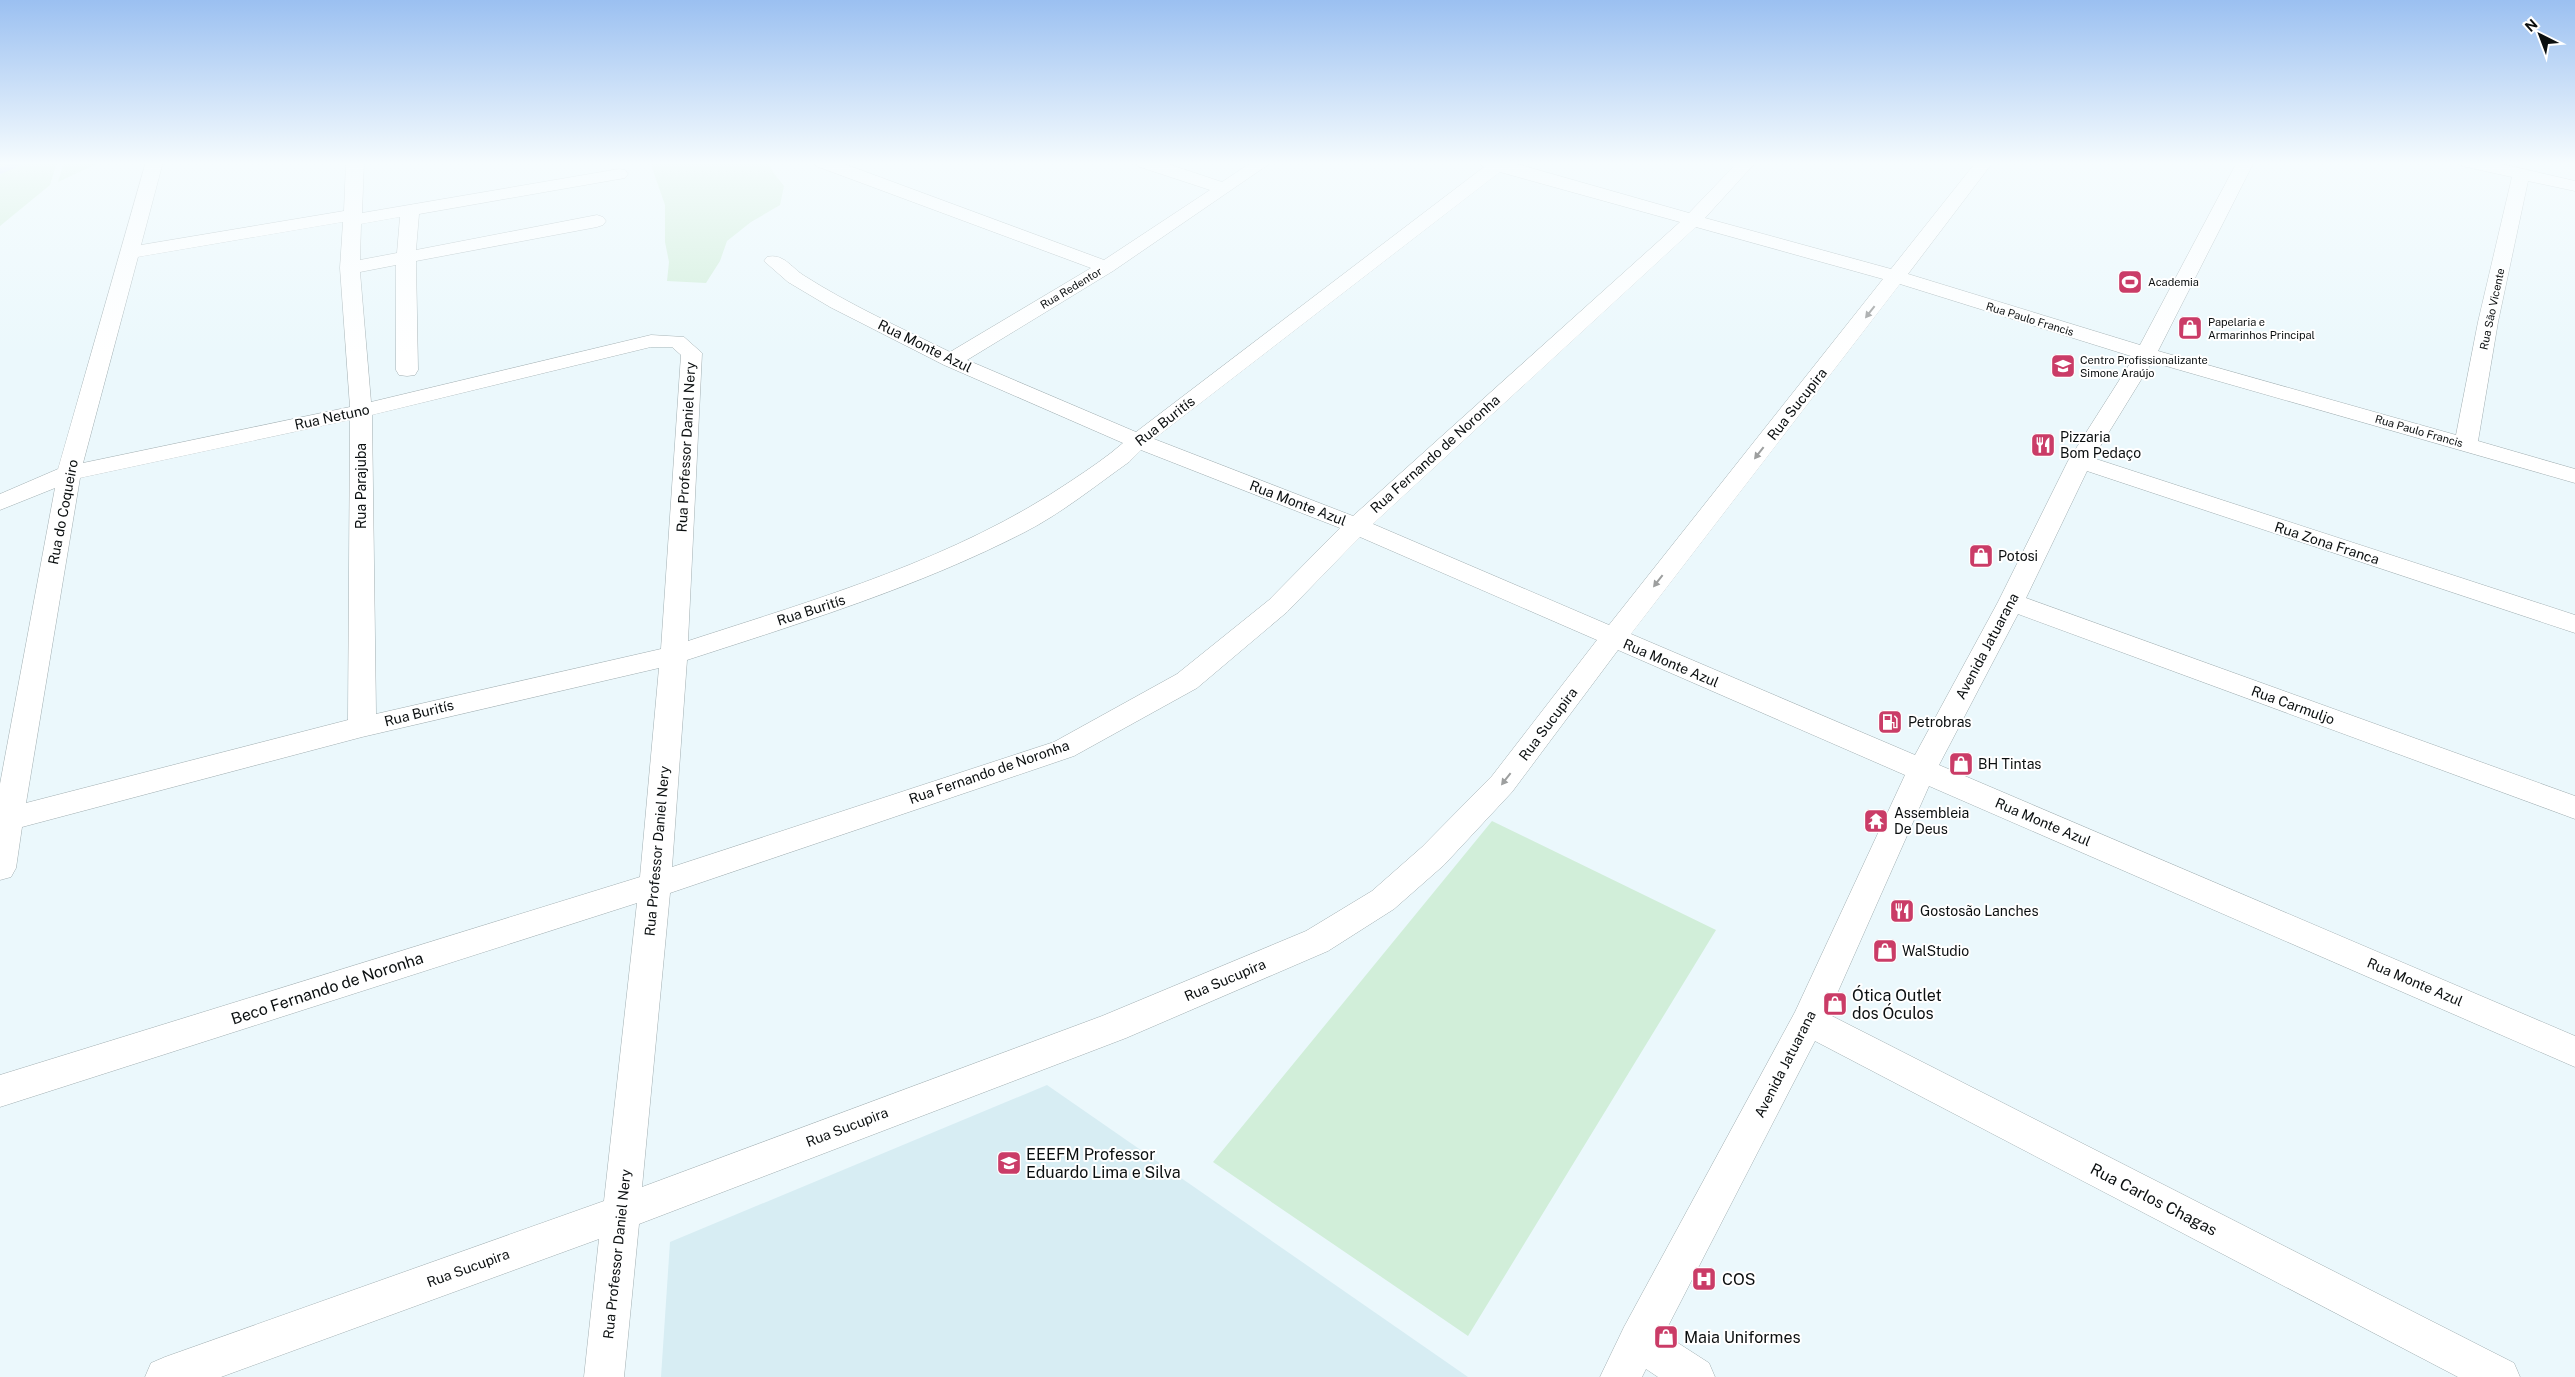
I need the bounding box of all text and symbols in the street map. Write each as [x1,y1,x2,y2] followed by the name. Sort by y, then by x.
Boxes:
[2515,10,2565,60] north arrow
[2522,16,2541,35] text: N
[1038,265,1104,311] street label: Rua Redentor
[2477,267,2507,351] street label: Rua São Vicente
[2117,269,2143,295] sports icon: Academia
[2148,276,2199,288] place label: Academia
[1985,300,2076,338] street label: Rua Paulo Francis
[1865,305,1875,319] one-way arrow
[2177,315,2203,341] shop icon: Papelaria e Armarinhos Principal
[876,316,974,376] street label: Rua Monte Azul
[2208,316,2315,341] place label: Papelaria e Armarinhos Principal
[2050,353,2076,379] school or university icon: Centro Profissionalizante Simone Araújo
[2080,354,2208,379] place label: Centro Profissionalizante Simone Araújo
[674,361,698,533] street label: Rua Professor Daniel Nery
[1764,365,1830,443] street label: Rua Sucupira
[1367,392,1503,516] street label: Rua Fernando de Noronha
[1132,393,1198,449] street label: Rua Buritís
[293,401,371,433] street label: Rua Netuno
[2374,413,2465,449] street label: Rua Paulo Francis
[2060,429,2141,461] place label: Pizzaria Bom Pedaço
[2030,432,2056,458] restaurant icon: Pizzaria Bom Pedaço
[353,443,369,529] street label: Rua Parajuba
[1753,446,1764,459] one-way arrow
[45,458,81,566] street label: Rua do Coqueiro
[1247,477,1349,529] street label: Rua Monte Azul
[2273,519,2381,567] street label: Rua Zona Franca
[1968,543,1994,569] shop icon: Potosi
[1998,548,2038,564] place label: Potosi
[1653,574,1663,588] one-way arrow
[1952,590,2022,702] street label: Avenida Jatuarana
[775,591,847,629] street label: Rua Buritís
[1621,636,1721,690] street label: Rua Monte Azul
[2249,683,2337,728] street label: Rua Carmuljo
[1515,685,1581,763] street label: Rua Sucupira
[383,697,455,729] street label: Rua Buritís
[1877,709,1903,735] fuel station icon: Petrobras
[1908,714,1971,730] place label: Petrobras
[907,737,1071,807] street label: Rua Fernando de Noronha
[1948,751,1974,777] shop icon: BH Tintas
[1978,756,2041,772] place label: BH Tintas
[642,765,672,937] street label: Rua Professor Daniel Nery
[1500,772,1511,785] one-way arrow
[1993,795,2093,849] street label: Rua Monte Azul
[1894,805,1969,837] place label: Assembleia De Deus
[1863,808,1889,834] temple icon: Assembleia De Deus
[1889,898,1915,924] restaurant icon: Gostosão Lanches
[1920,903,2039,919] place label: Gostosão Lanches
[1872,938,1898,964] shop icon: WalStudio
[1902,943,1969,959] place label: WalStudio
[229,948,426,1029] street label: Beco Fernando de Noronha
[2365,955,2465,1009] street label: Rua Monte Azul
[1182,956,1268,1004] street label: Rua Sucupira
[1852,985,1942,1023] place label: Ótica Outlet dos Óculos
[1822,991,1848,1017] shop icon: Ótica Outlet dos Óculos
[1751,1008,1819,1120] street label: Avenida Jatuarana
[804,1104,890,1150] street label: Rua Sucupira
[1026,1145,1181,1182] place label: EEEFM Professor Eduardo Lima e Silva
[996,1150,1022,1176] school or university icon: EEEFM Professor Eduardo Lima e Silva
[2087,1159,2220,1240] street label: Rua Carlos Chagas
[600,1168,634,1340] street label: Rua Professor Daniel Nery
[424,1246,512,1290] street label: Rua Sucupira
[1691,1266,1717,1292] hospital icon: COS
[1722,1270,1755,1289] place label: COS
[1653,1324,1679,1350] shop icon: Maia Uniformes
[1684,1328,1801,1347] place label: Maia Uniformes

